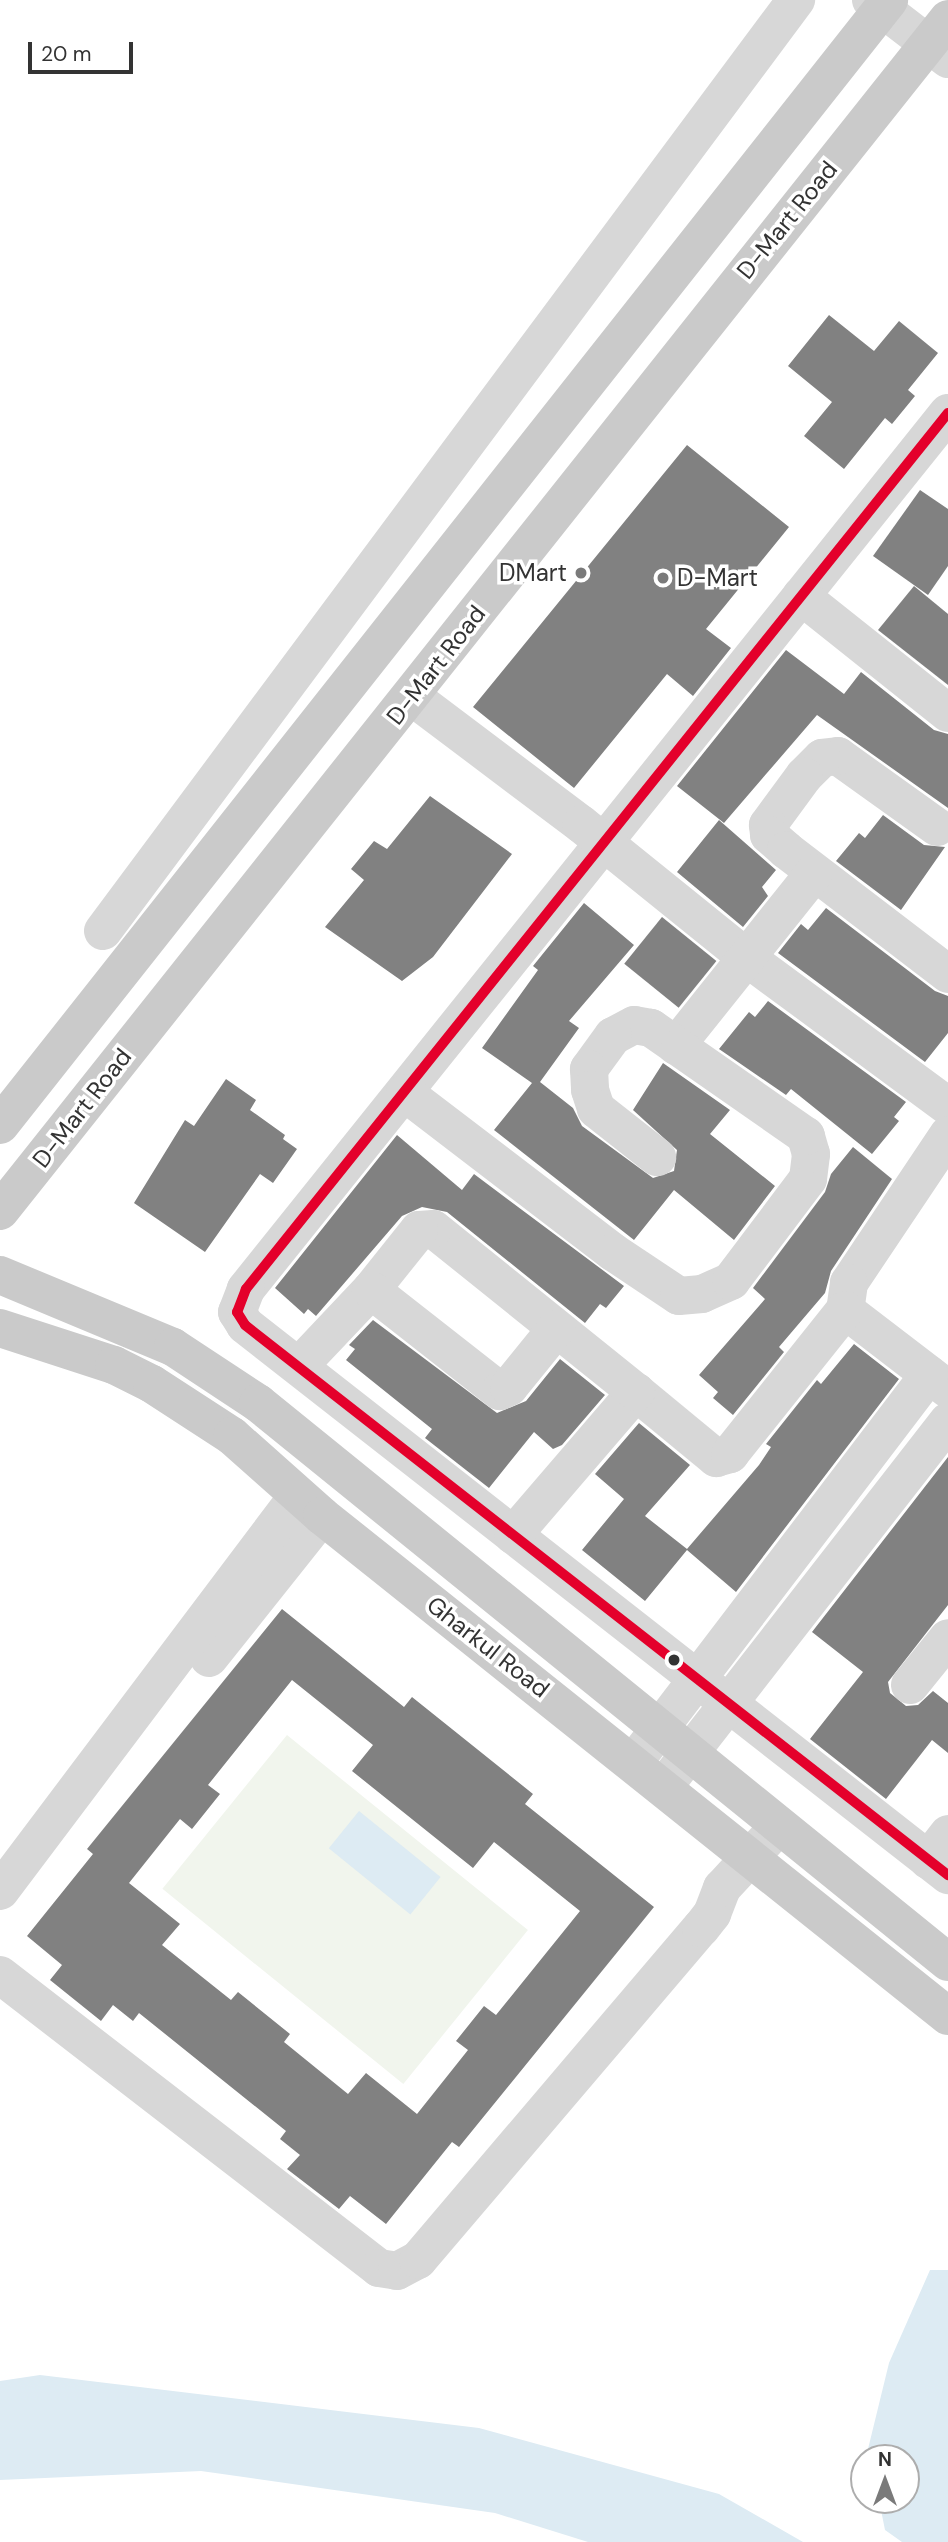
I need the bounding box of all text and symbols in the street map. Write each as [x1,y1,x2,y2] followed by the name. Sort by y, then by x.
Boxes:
[32,28,136,72] scale bar
[41,40,92,68] text: 20 m
[731,155,843,285] street label: D-Mart Road
[499,559,567,587] place label: DMart
[677,564,758,592] place label: D-Mart
[573,565,589,581] marker: DMart
[655,570,671,586] marker: D-Mart
[381,600,491,730] street label: D-Mart Road
[27,1043,137,1173] street label: D-Mart Road
[421,1590,555,1704] street label: Gharkul Road
[667,1653,681,1667] unlabelled marker
[850,2444,920,2514] north arrow
[878,2447,892,2472] text: N

